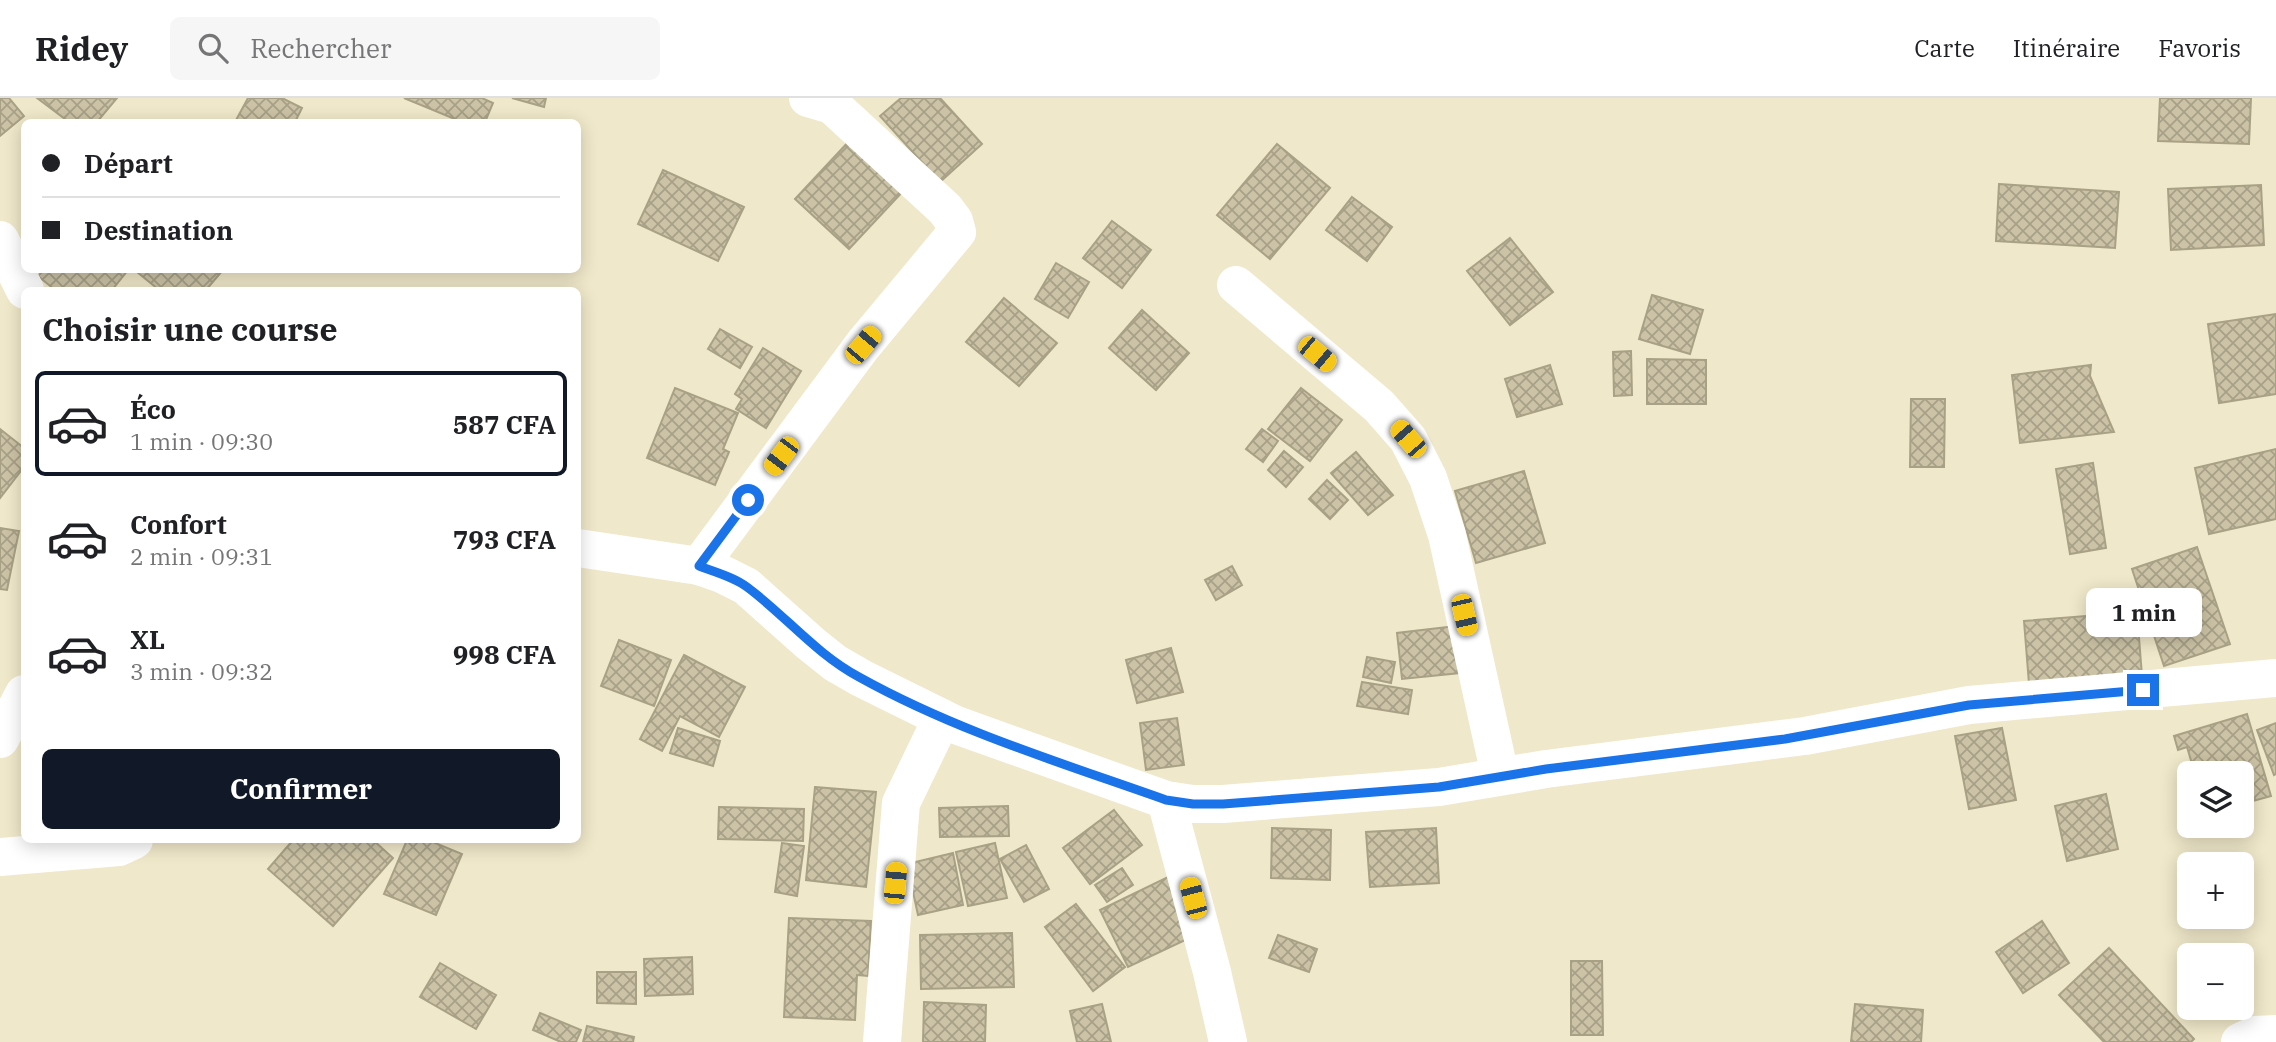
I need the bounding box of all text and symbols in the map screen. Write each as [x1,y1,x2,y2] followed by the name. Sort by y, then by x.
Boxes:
[170,17,660,80] search box
[35,27,128,70] text: Ridey
[194,29,232,67] icon: search
[250,31,392,65] text: Rechercher
[1914,32,1975,64] text: Carte
[2013,32,2120,64] text: Itinéraire
[2158,32,2241,64] text: Favoris
[84,146,173,180] text: Départ
[84,213,233,247] text: Destination
[42,308,338,350] text: Choisir une course
[842,322,885,368] car
[1295,332,1340,376] car
[46,392,109,455] icon: car
[130,392,176,426] text: Éco
[453,407,556,441] text: 587 CFA
[1387,416,1430,462] car
[130,426,273,456] text: 1 min · 09:30
[760,433,803,479] car
[732,484,764,516] route start
[46,507,109,570] icon: car
[130,507,227,541] text: Confort
[453,522,556,556] text: 793 CFA
[130,541,273,571] text: 2 min · 09:31
[2085,588,2201,638] callout: 1 min
[1450,592,1479,638] car
[2112,597,2176,627] text: 1 min
[46,622,109,685] icon: car
[130,622,165,656] text: XL
[453,637,556,671] text: 998 CFA
[130,656,273,686] text: 3 min · 09:32
[2127,674,2159,706] route end
[42,749,560,829] button: Confirmer
[2177,761,2254,1020] map controls
[2177,761,2254,838] button: layers
[2177,852,2254,929] button: +
[883,861,908,905] car
[1178,875,1209,921] car
[2177,943,2254,1020] button: −

